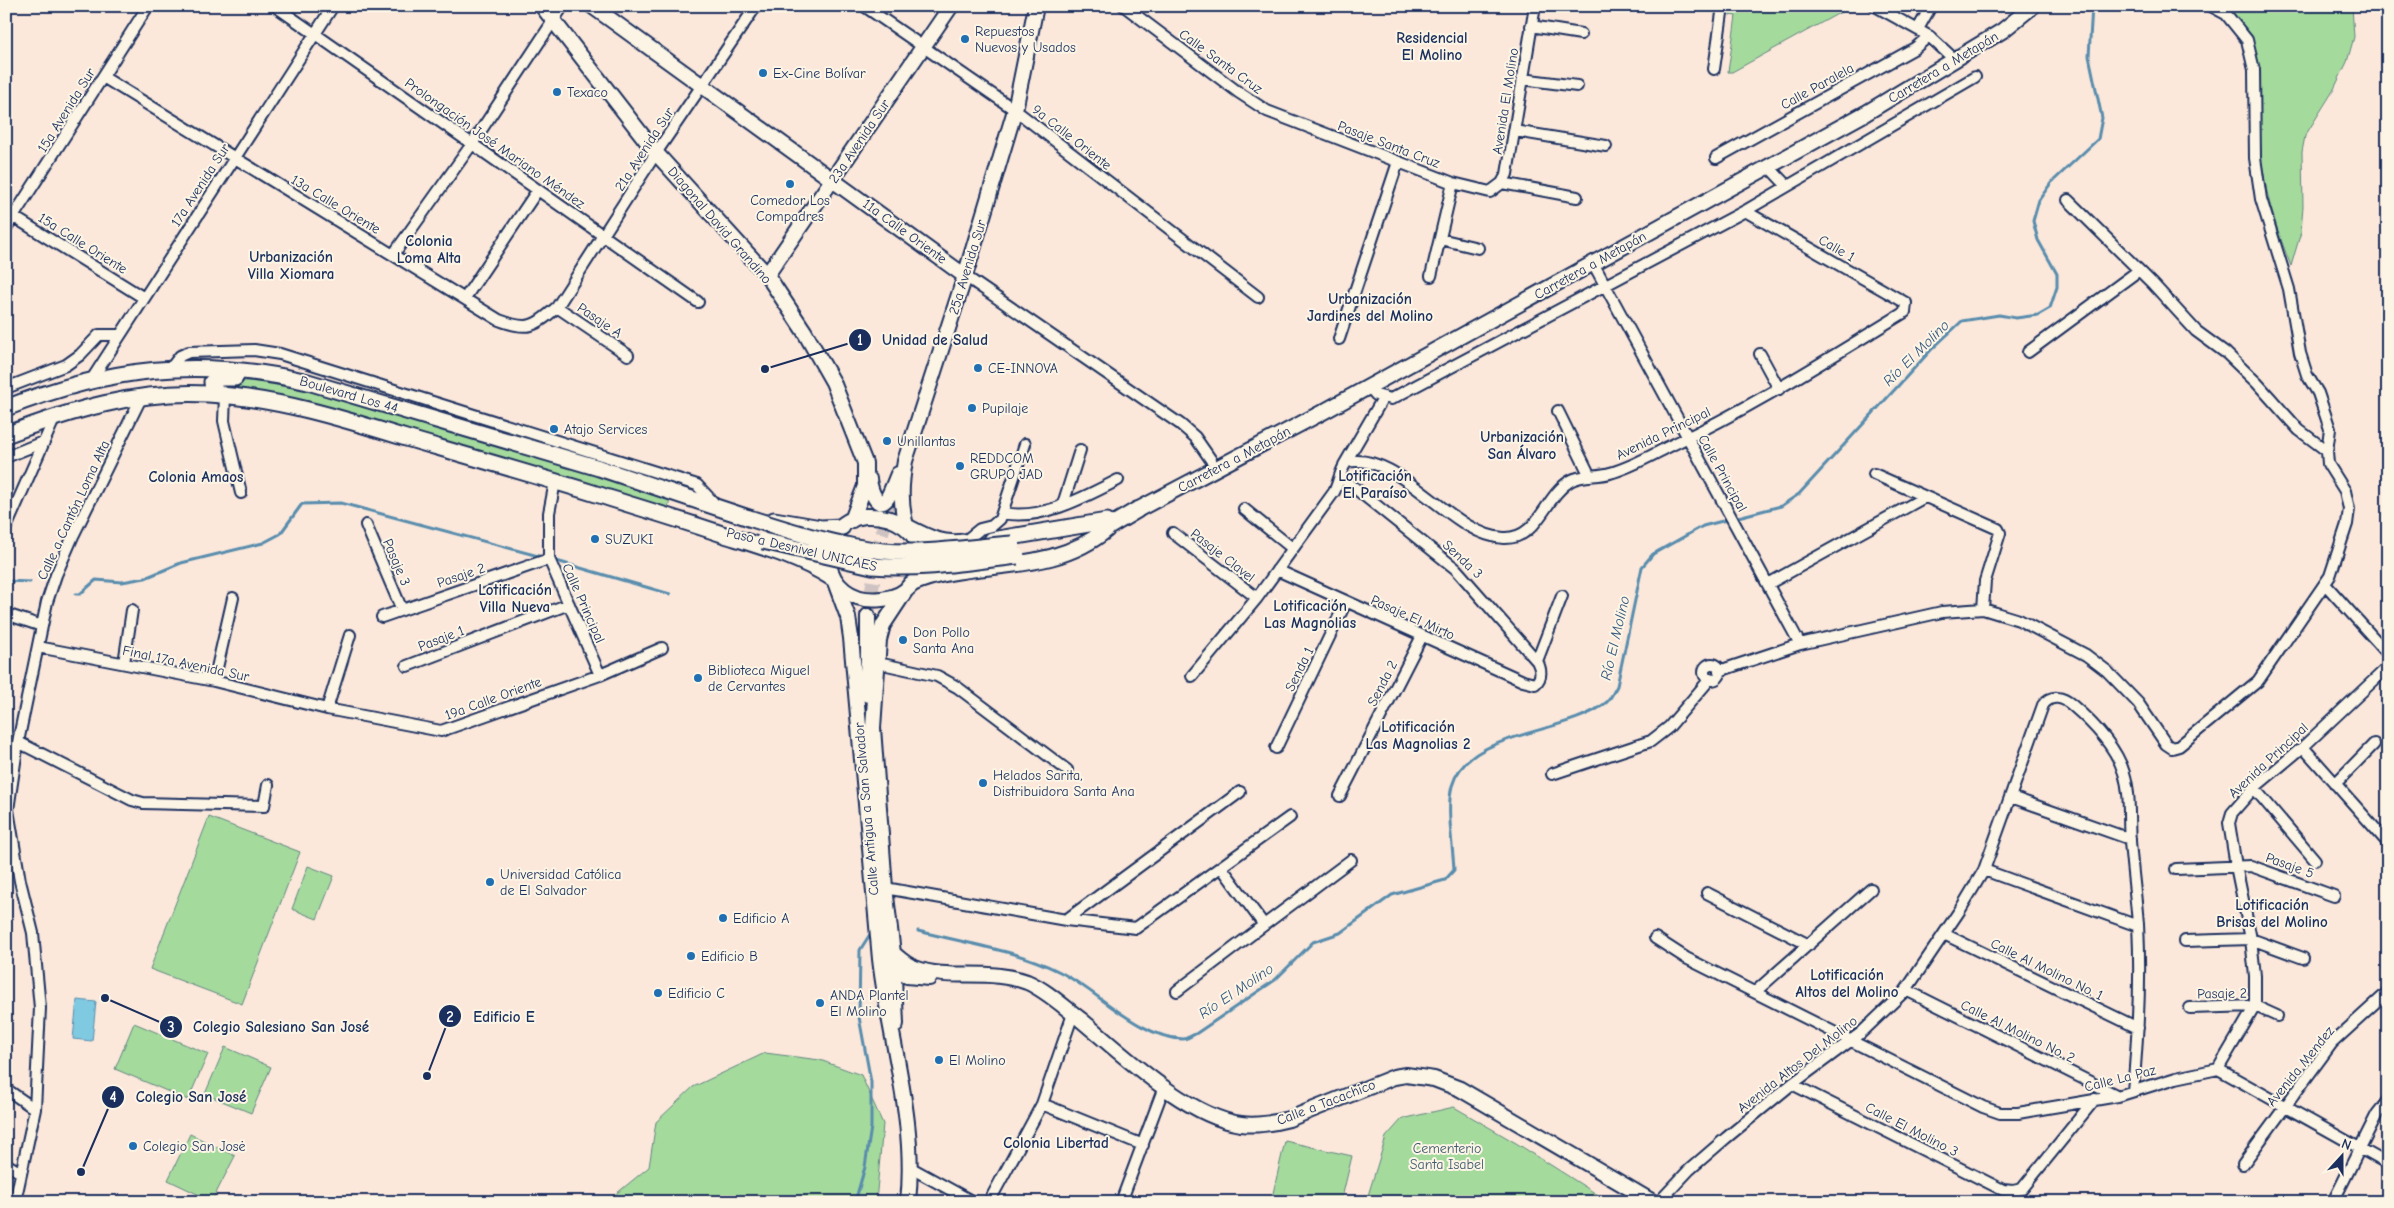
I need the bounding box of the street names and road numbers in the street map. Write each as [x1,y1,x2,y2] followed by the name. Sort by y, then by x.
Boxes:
[1176,25,1266,97] street label: Calle Santa Cruz
[1885,28,2001,107] street label: Carretera a Metapán
[1489,47,1522,156] street label: Avenida El Molino
[1778,59,1857,114] street label: Calle Paralela
[34,64,99,156] street label: 15a Avenida Sur
[401,74,588,212] street label: Prolongación José Mariano Méndez
[825,96,894,187] street label: 23a Avenida Sur
[1029,101,1115,174] street label: 9a Calle Oriente
[611,104,678,194] street label: 21a Avenida Sur
[1335,117,1442,172] street label: Pasaje Santa Cruz
[167,140,234,230] street label: 17a Avenida Sur
[664,163,775,287] street label: Diagonal David Grandino
[288,171,384,238] street label: 13a Calle Oriente
[859,195,950,268] street label: 11a Calle Oriente
[35,209,130,278] street label: 15a Calle Oriente
[945,217,990,317] street label: 25a Avenida Sur
[1531,228,1649,303] street label: Carretera a Metapán
[1816,231,1858,266] street label: Calle 1
[574,299,625,342] street label: Pasaje A
[298,372,400,417] street label: Boulevard Los 44
[1613,403,1713,464] street label: Avenida Principal
[1175,423,1294,496] street label: Carretera a Metapán
[1694,432,1751,515] street label: Calle Principal
[34,438,113,583] street label: Calle a Cantón Loma Alta
[725,524,879,575] street label: Paso a Desnivel UNICAES
[1187,525,1258,586] street label: Pasaje Clavel
[379,536,414,588] street label: Pasaje 3
[1439,536,1486,582] street label: Senda 3
[435,559,487,592] street label: Pasaje 2
[558,561,609,646] street label: Calle Principal
[1368,591,1457,644] street label: Pasaje El Mirto
[416,622,467,655] street label: Pasaje 1
[121,642,251,685] street label: Final 17a Avenida Sur
[1281,644,1317,694] street label: Senda 1
[1364,657,1401,709] street label: Senda 2
[443,673,544,724] street label: 19a Calle Oriente
[2225,719,2312,802] street label: Avenida Principal
[850,721,883,896] street label: Calle Antigua a San Salvador
[2263,849,2316,882] street label: Pasaje 5
[1988,935,2106,1004] street label: Calle Al Molino No. 1
[2197,985,2247,1002] street label: Pasaje 2
[1958,996,2078,1067] street label: Calle Al Molino No. 2
[1734,1012,1861,1117] street label: Avenida Altos Del Molino
[2263,1023,2338,1110] street label: Avenida Mendez
[2083,1061,2158,1096] street label: Calle La Paz
[1274,1076,1378,1129] street label: Calle a Tacachico
[1862,1099,1961,1160] street label: Calle El Molino 3

